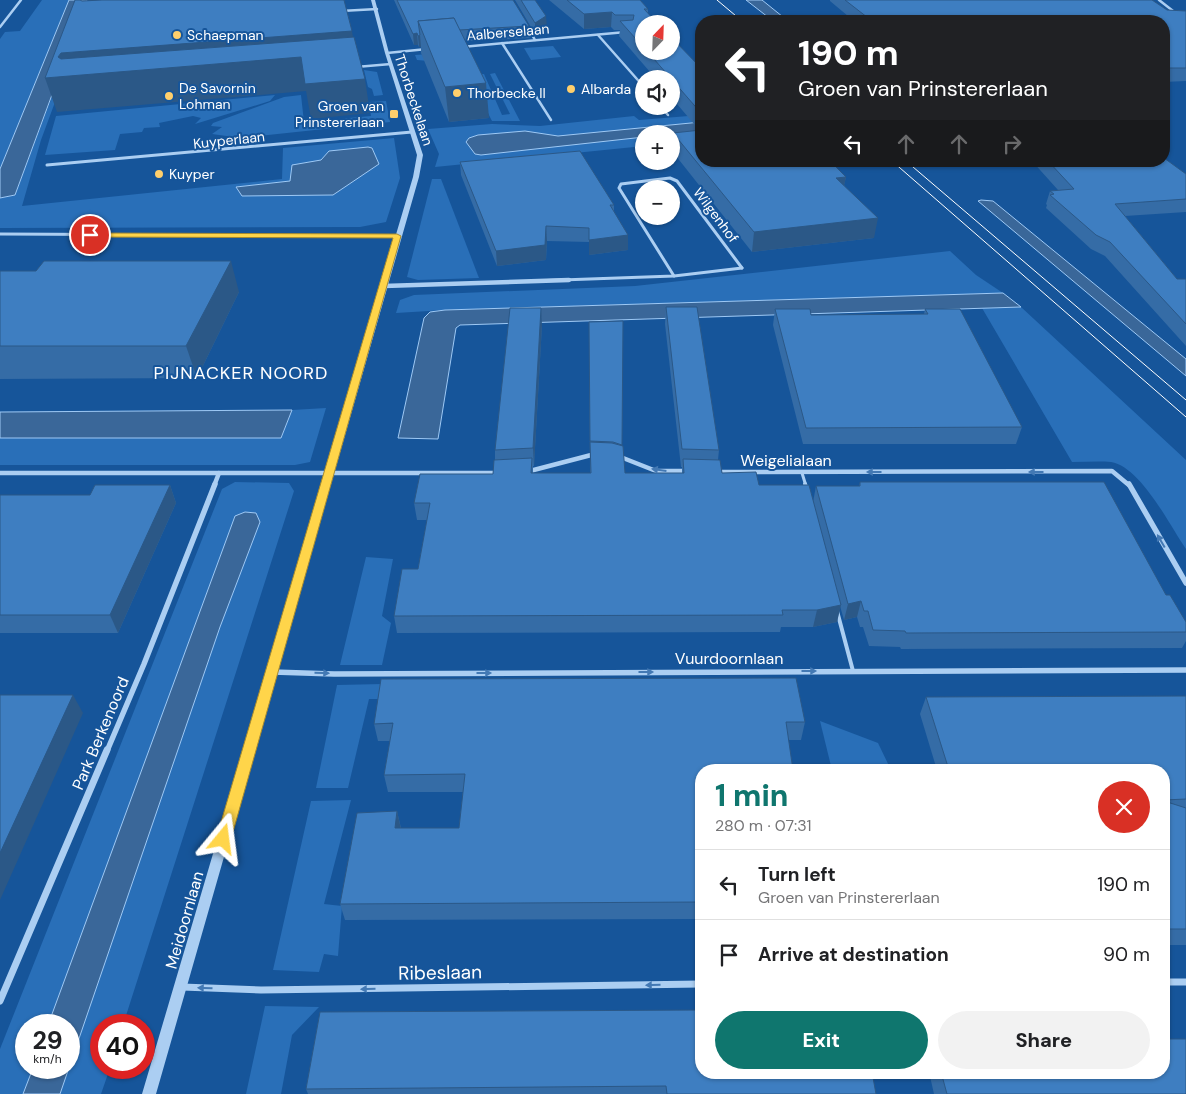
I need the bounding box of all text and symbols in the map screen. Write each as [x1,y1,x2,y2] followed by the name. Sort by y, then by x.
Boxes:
[635,15,680,60] north arrow
[635,15,680,225] map controls
[466,19,550,45] street label: Aalberselaan
[187,26,264,44] place label: Schaepman
[171,29,183,41] marker: Schaepman
[798,30,899,76] text: 190 m
[715,35,780,100] icon: left
[391,52,437,148] street label: Thorbeckelaan
[635,70,680,115] button: sound
[798,74,1048,103] text: Groen van Prinstererlaan
[179,79,256,113] place label: De Savornin Lohman
[581,80,631,98] place label: Albarda
[565,83,577,95] marker: Albarda
[467,84,546,102] place label: Thorbecke II
[451,87,463,99] marker: Thorbecke II
[163,90,175,102] marker: De Savornin Lohman
[295,97,384,131] place label: Groen van Prinstererlaan
[388,108,400,120] marker: Groen van Prinstererlaan
[635,125,680,170] button: +
[192,127,266,153] street label: Kuyperlaan
[839,130,867,158] icon: left
[892,130,920,158] icon: ahead
[945,130,973,158] icon: ahead
[998,130,1026,158] icon: right
[169,165,215,183] place label: Kuyper
[153,168,165,180] marker: Kuyper
[635,180,680,225] button: −
[689,184,743,246] street label: Wilgenhof
[69,214,111,256] pin
[76,221,104,249] icon: arrive
[154,361,328,385] district label: PIJNACKER NOORD
[740,450,832,471] street label: Weigelialaan
[650,466,666,474] one-way arrow
[865,468,881,476] one-way arrow
[1028,468,1044,476] one-way arrow
[1157,535,1166,548] one-way arrow
[675,648,783,669] street label: Vuurdoornlaan
[801,667,817,675] one-way arrow
[639,668,655,676] one-way arrow
[476,669,492,677] one-way arrow
[314,670,330,678] one-way arrow
[67,673,134,793] street label: Park Berkenoord
[715,776,788,815] text: 1 min
[1098,781,1150,833] button: close
[196,812,248,864] position arrow
[715,815,811,836] text: 280 m · 07:31
[758,862,836,887] text: Turn left
[161,869,208,971] street label: Meidoornlaan
[715,871,743,899] icon: left
[1097,872,1150,897] text: 190 m
[758,887,940,908] text: Groen van Prinstererlaan
[715,941,743,969] icon: arrive
[758,942,949,967] text: Arrive at destination
[1103,942,1150,967] text: 90 m
[398,959,482,986] street label: Ribeslaan
[644,981,660,989] one-way arrow
[197,984,213,992] one-way arrow
[359,985,375,993] one-way arrow
[715,1011,928,1069] button: Exit
[938,1011,1150,1069] button: Share
[90,1014,155,1079] speed limit sign: 40
[32,1024,63,1057] text: 29
[33,1051,62,1067] text: km/h

